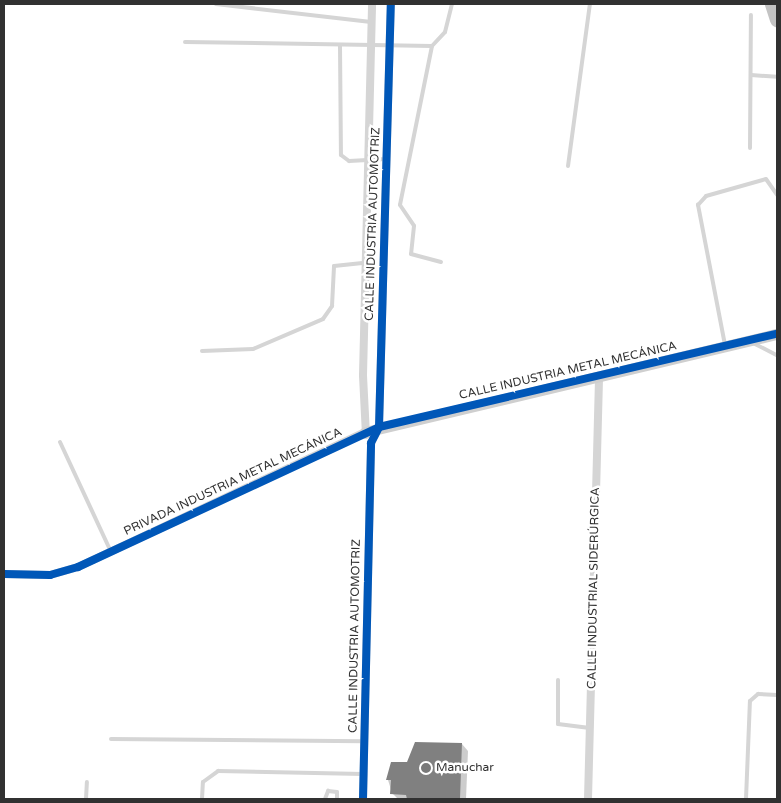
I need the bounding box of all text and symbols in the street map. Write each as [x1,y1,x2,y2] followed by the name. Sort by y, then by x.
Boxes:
[362,127,384,321] street label: CALLE INDUSTRIA AUTOMOTRIZ
[458,339,678,403] street label: CALLE INDUSTRIA METAL MECÁNICA
[122,425,344,539] street label: PRIVADA INDUSTRIA METAL MECÁNICA
[585,487,603,689] street label: CALLE INDUSTRIAL SIDERÚRGICA
[346,539,364,733] street label: CALLE INDUSTRIA AUTOMOTRIZ
[436,761,494,775] place label: Manuchar
[420,762,432,774] marker: Manuchar

